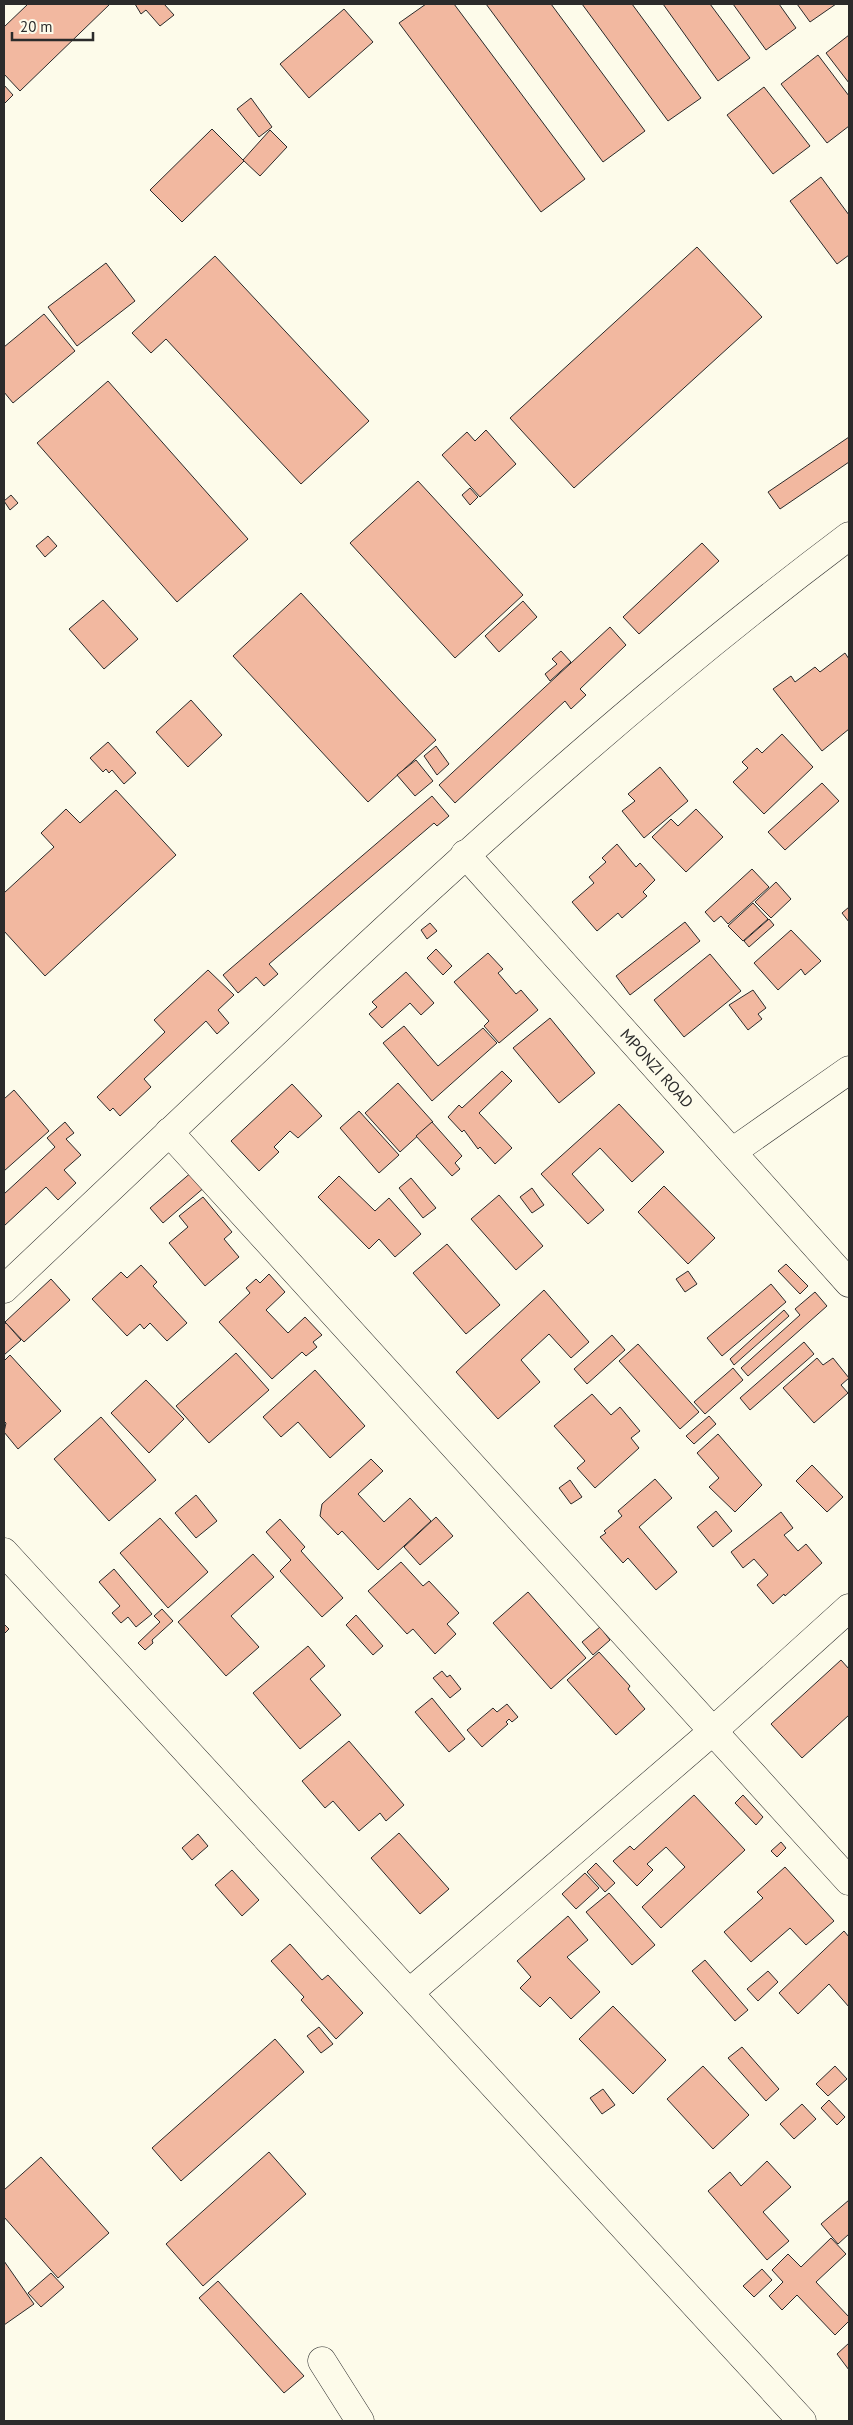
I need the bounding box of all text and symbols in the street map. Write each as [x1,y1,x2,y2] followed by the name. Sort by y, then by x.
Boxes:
[12,10,94,42] scale bar
[20,17,53,36] text: 20 m
[616,1024,698,1112] street label: MPONZI ROAD

